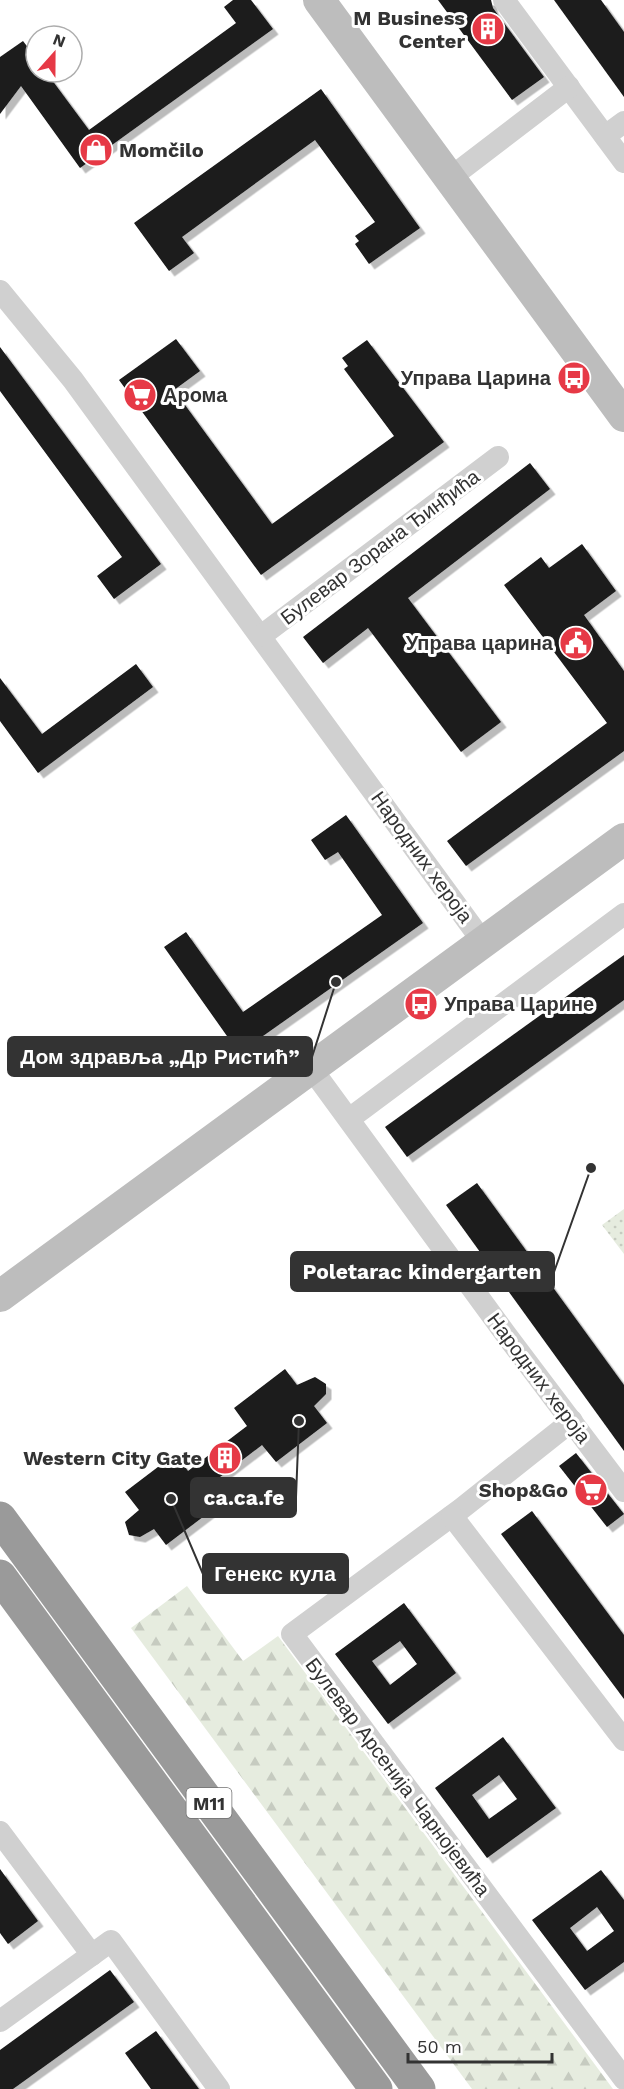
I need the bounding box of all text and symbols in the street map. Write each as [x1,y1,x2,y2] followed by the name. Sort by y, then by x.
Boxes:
[353,6,465,53] place label: M Business Center
[470,11,506,47] building icon: M Business Center
[24,24,84,84] north arrow
[50,29,68,51] text: N
[78,132,114,168] shop icon: Momčilo
[119,138,204,162] place label: Momčilo
[556,360,592,396] bus stop icon: Управа Царина
[401,366,552,390] place label: Управа Царина
[122,377,158,413] supermarket icon: Арома
[163,383,228,407] place label: Арома
[276,464,485,630] street label: Булевар Зорана Ђинђића
[558,625,594,661] public building icon: Управа царина
[406,631,554,655] place label: Управа царина
[366,787,478,928] street label: Народних хероја
[403,986,439,1022] bus stop icon: Управа Царине
[444,992,594,1016] place label: Управа Царине
[8,1037,312,1076] callout: Дом здравља „Др Ристић”
[20,1044,300,1069] text: Дом здравља „Др Ристић”
[291,1252,554,1291] callout: Poletarac kindergarten
[303,1259,542,1284] text: Poletarac kindergarten
[482,1308,596,1449] street label: Народних хероја
[207,1440,243,1476] building icon: Western City Gate
[23,1446,202,1470] place label: Western City Gate
[573,1472,609,1508] supermarket icon: Shop&Go
[191,1478,296,1517] callout: ca.ca.fe
[479,1478,568,1502] place label: Shop&Go
[204,1485,284,1510] text: ca.ca.fe
[203,1554,348,1593] callout: Генекс кула
[214,1561,336,1586] text: Генекс кула
[301,1653,496,1902] street label: Булевар Арсенија Чарнојевића
[186,1788,232,1818] road number: M11
[408,2026,552,2064] scale bar
[417,2036,462,2057] text: 50 m

